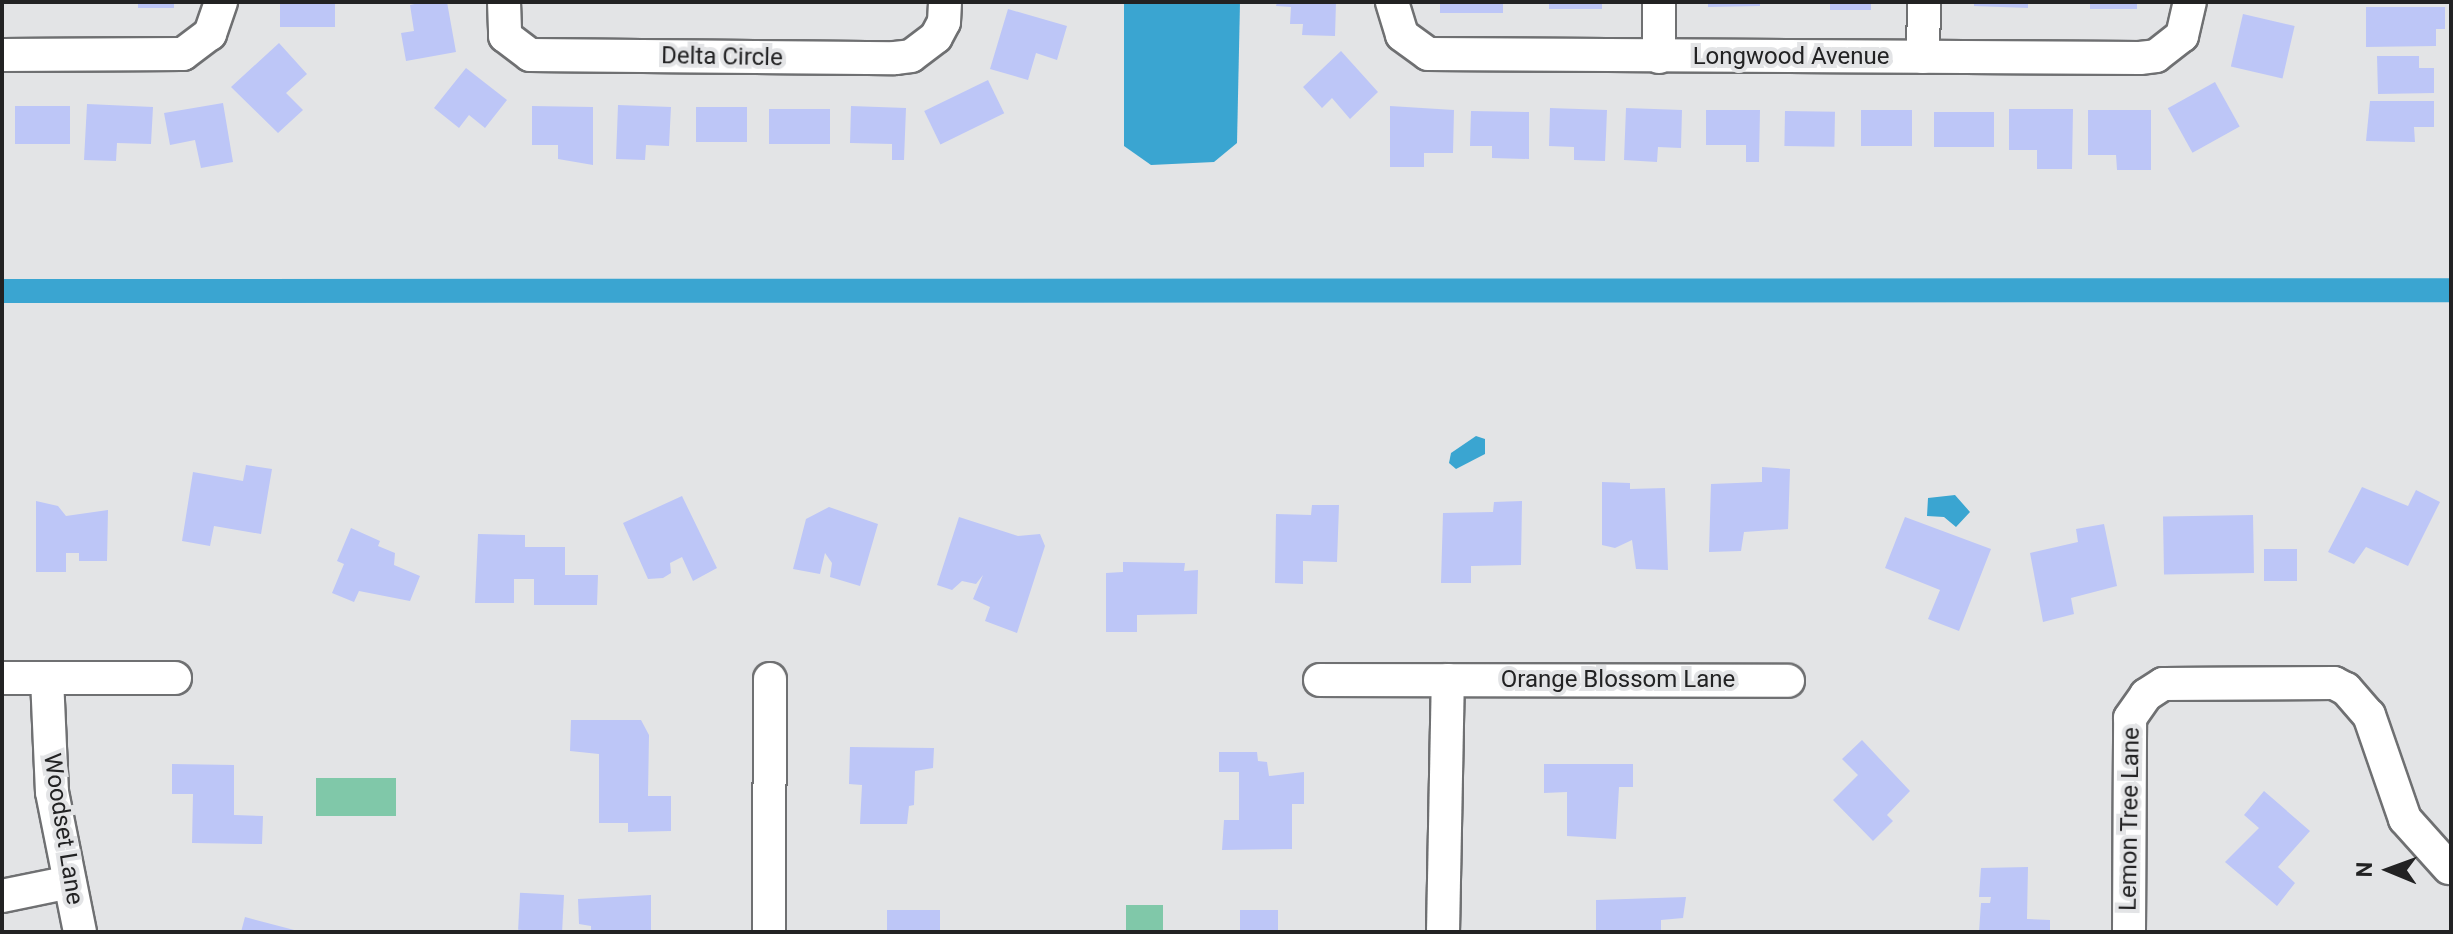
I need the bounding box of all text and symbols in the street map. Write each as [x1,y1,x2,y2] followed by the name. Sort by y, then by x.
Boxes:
[661,42,783,72] street label: Delta Circle
[1693,43,1889,71] street label: Longwood Avenue
[1501,666,1735,694] street label: Orange Blossom Lane
[2114,727,2146,911] street label: Lemon Tree Lane
[37,751,89,907] street label: Woodset Lane
[2349,830,2429,910] north arrow
[2352,862,2377,878] text: N

